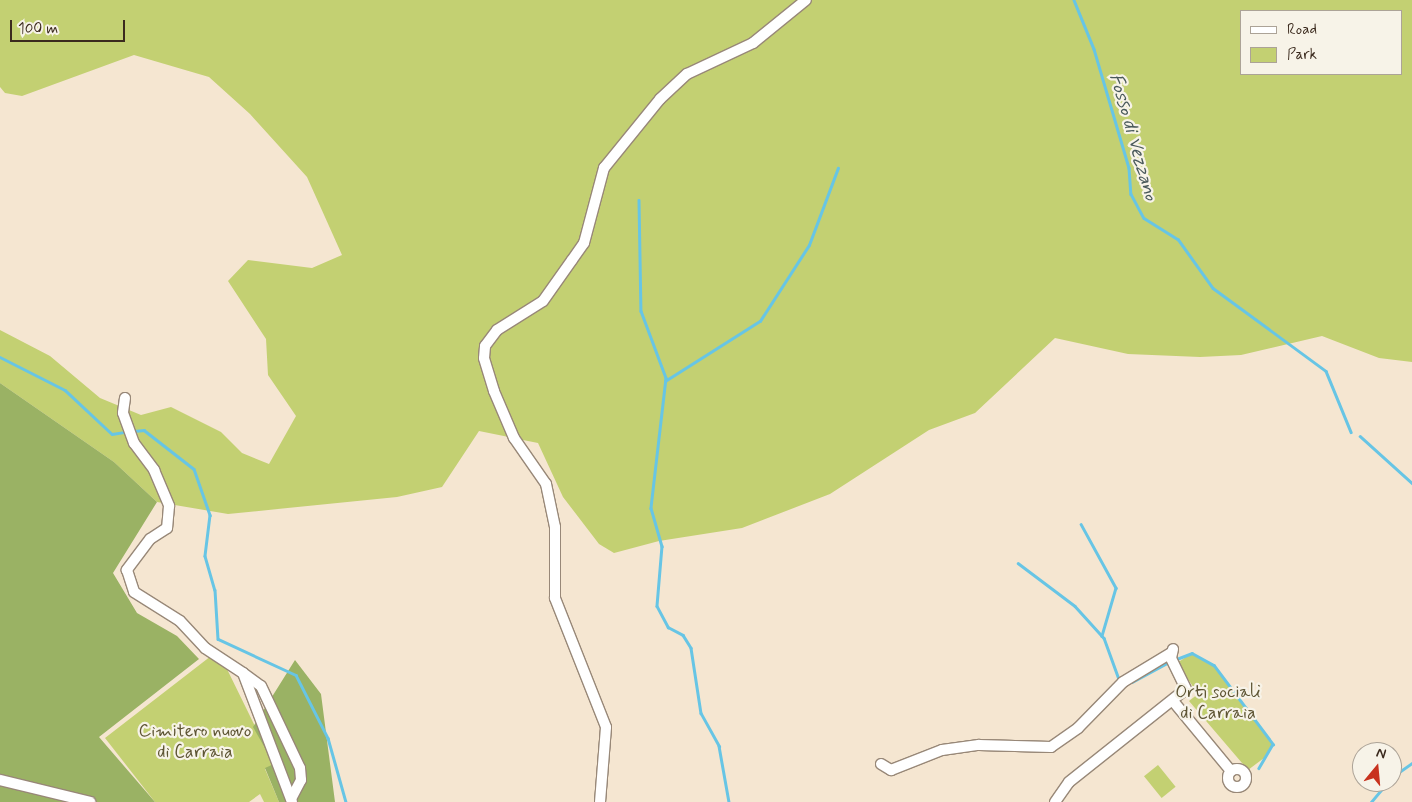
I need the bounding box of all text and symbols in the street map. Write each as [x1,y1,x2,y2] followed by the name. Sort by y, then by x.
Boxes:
[12,10,128,42] scale bar
[1240,10,1402,75] legend
[18,19,58,39] text: 100 m
[1287,20,1317,40] text: Road
[1287,45,1317,65] text: Park
[1104,71,1162,203] water label: Fosso di Vezzano
[1175,682,1261,724] park label: Orti sociali di Carraia
[138,721,252,764] park label: Cimitero nuovo di Carraia
[1352,742,1402,792] north arrow
[1374,744,1388,764] text: N

